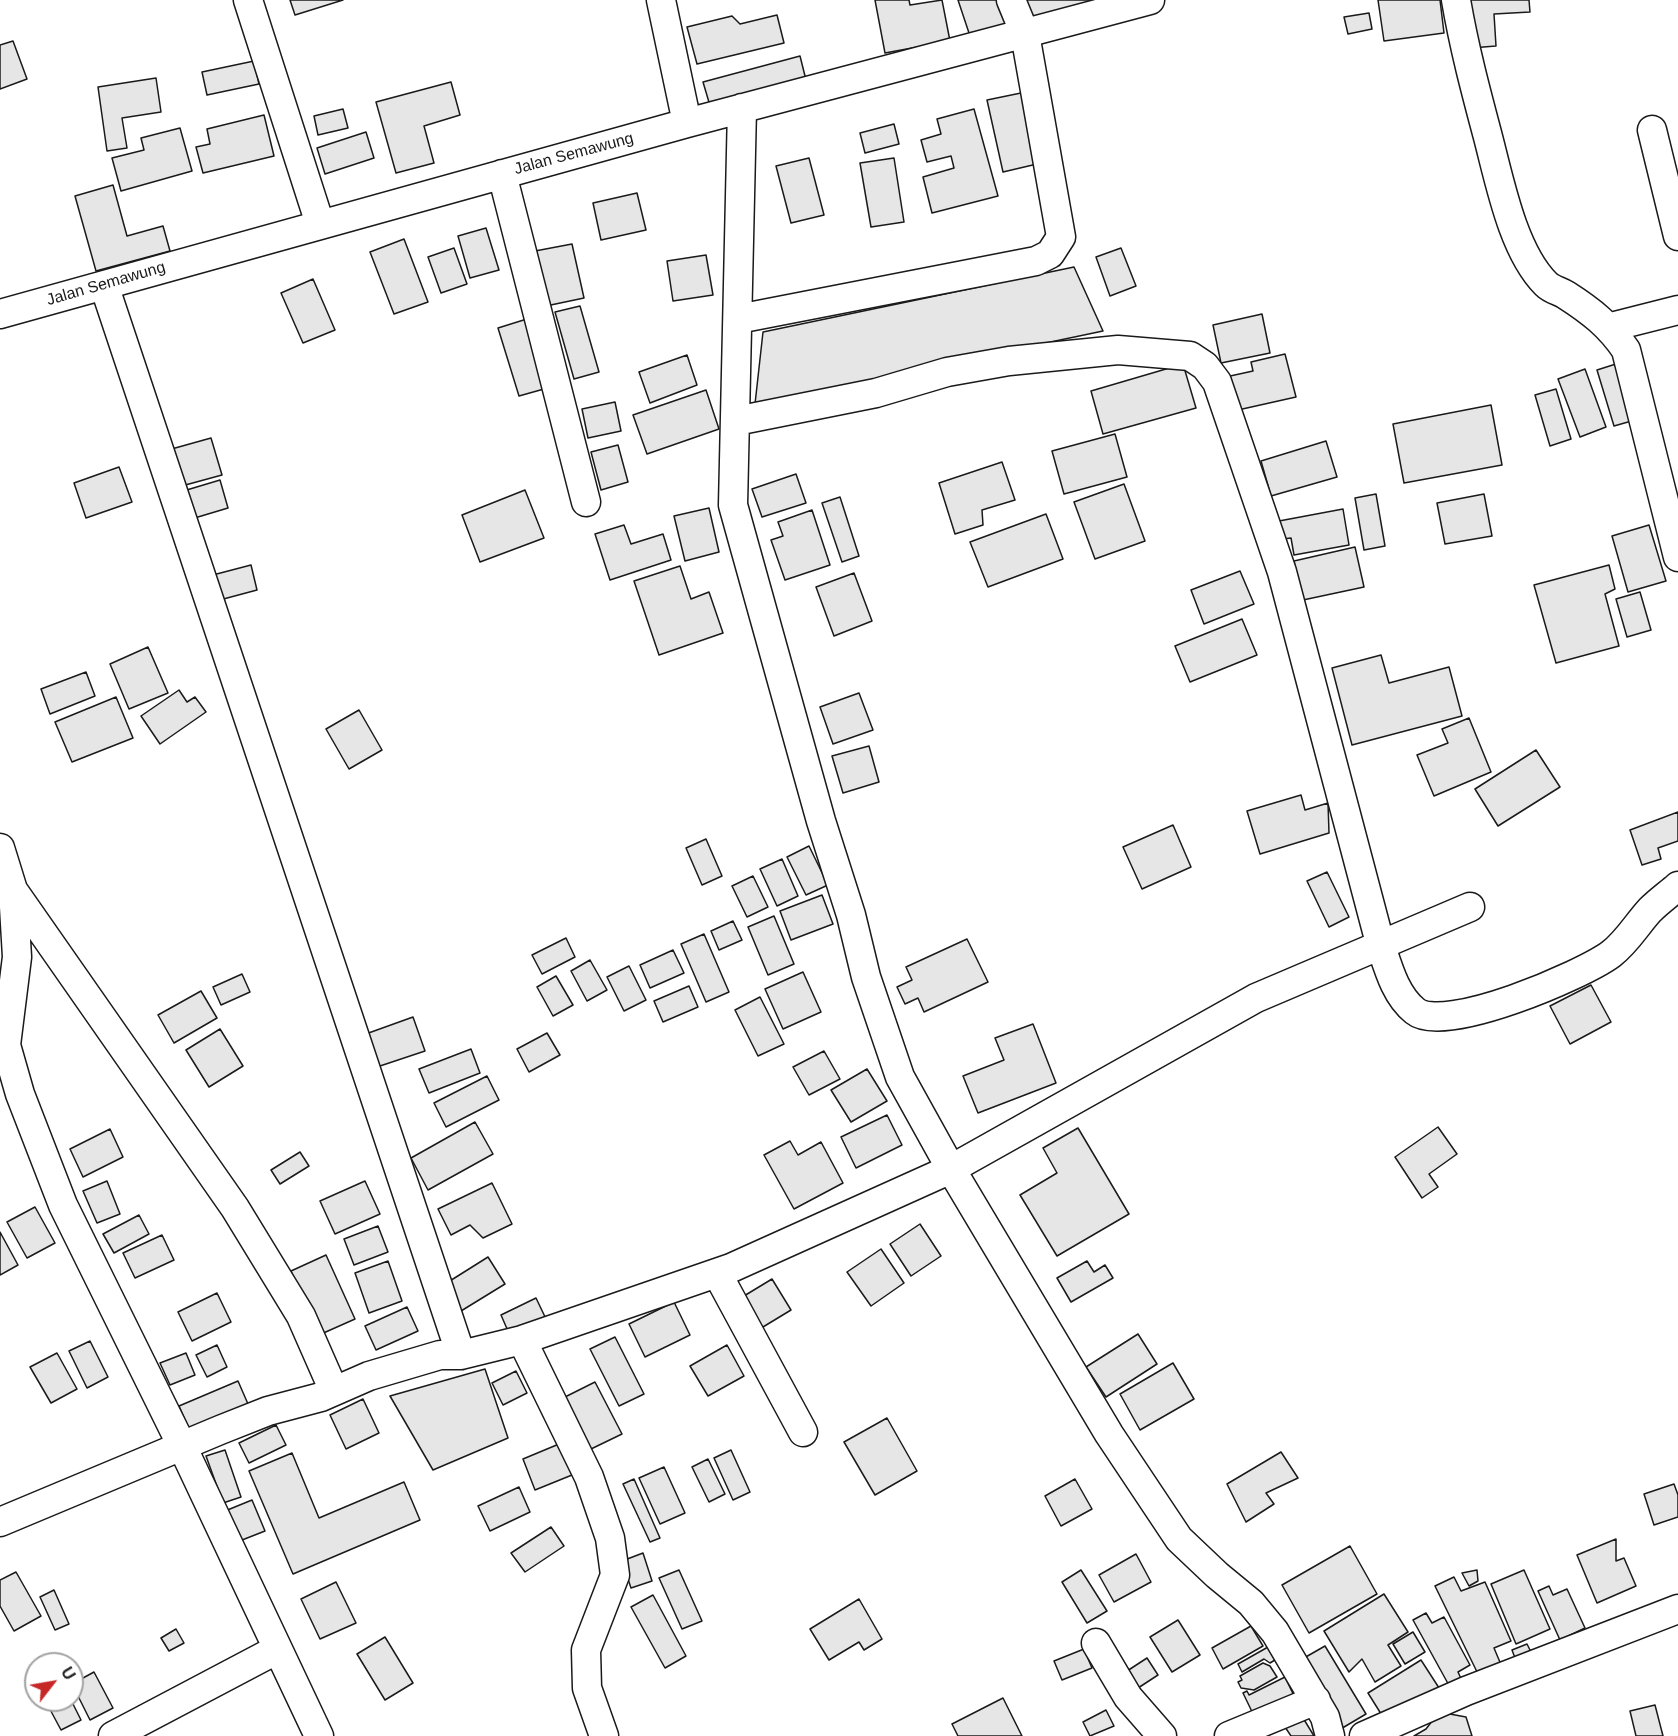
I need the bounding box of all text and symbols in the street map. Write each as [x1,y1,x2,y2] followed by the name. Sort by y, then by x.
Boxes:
[512,129,636,179] street label: Jalan Semawung
[44,258,168,310] street label: Jalan Semawung
[24,1652,84,1712] north arrow
[58,1664,78,1683] text: U

